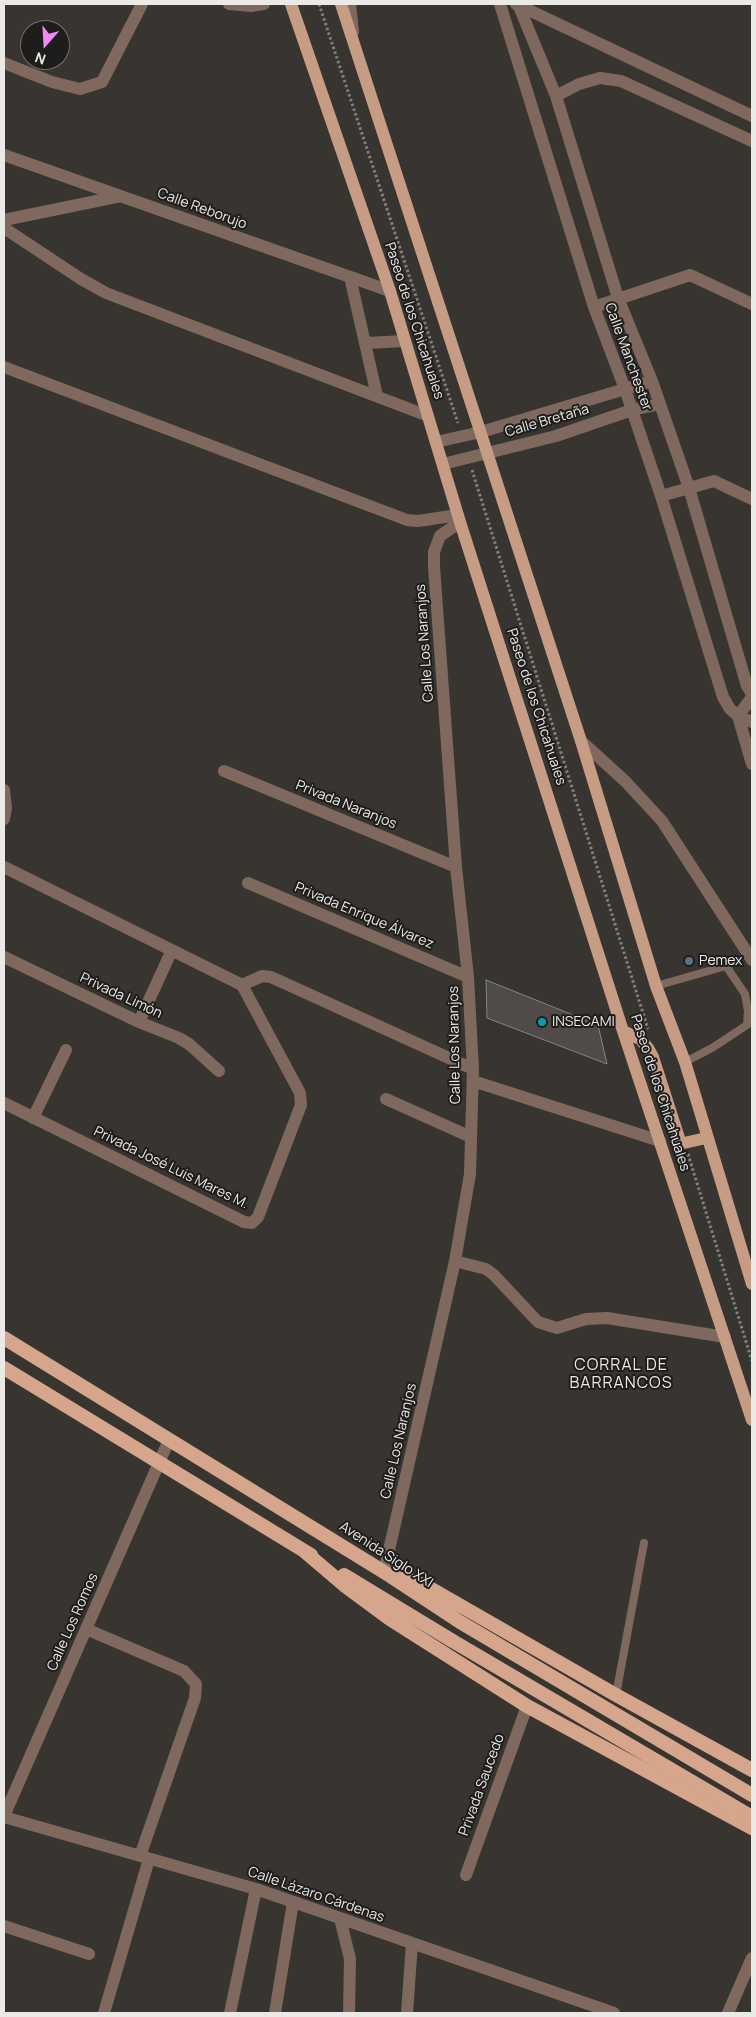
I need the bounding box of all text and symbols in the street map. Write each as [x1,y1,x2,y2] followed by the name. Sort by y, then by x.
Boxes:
[20,20,70,70] north arrow
[32,48,48,69] text: N
[155,185,249,233] street label: Calle Reborujo
[381,241,447,401] street label: Paseo de los Chicahuales
[601,301,655,413] street label: Calle Manchester
[503,401,591,441] street label: Calle Bretaña
[413,584,437,702] street label: Calle Los Naranjos
[503,627,569,787] street label: Paseo de los Chicahuales
[293,777,399,833] street label: Privada Naranjos
[292,879,436,953] street label: Privada Enrique Álvarez
[699,953,742,969] place label: Pemex
[683,955,695,967] marker: Pemex
[77,970,165,1022] street label: Privada Limón
[446,986,464,1104] street label: Calle Los Naranjos
[627,1013,693,1173] street label: Paseo de los Chicahuales
[552,1014,615,1030] place label: INSECAMI
[536,1016,548,1028] marker: INSECAMI
[91,1123,251,1213] street label: Privada José Luis Mares M.
[568,1356,674,1394] district label: CORRAL DE BARRANCOS
[378,1382,420,1500] street label: Calle Los Naranjos
[336,1518,436,1592] street label: Avenida Siglo XXI
[44,1570,102,1674] street label: Calle Los Romos
[456,1732,508,1838] street label: Privada Saucedo
[245,1864,387,1926] street label: Calle Lázaro Cárdenas

